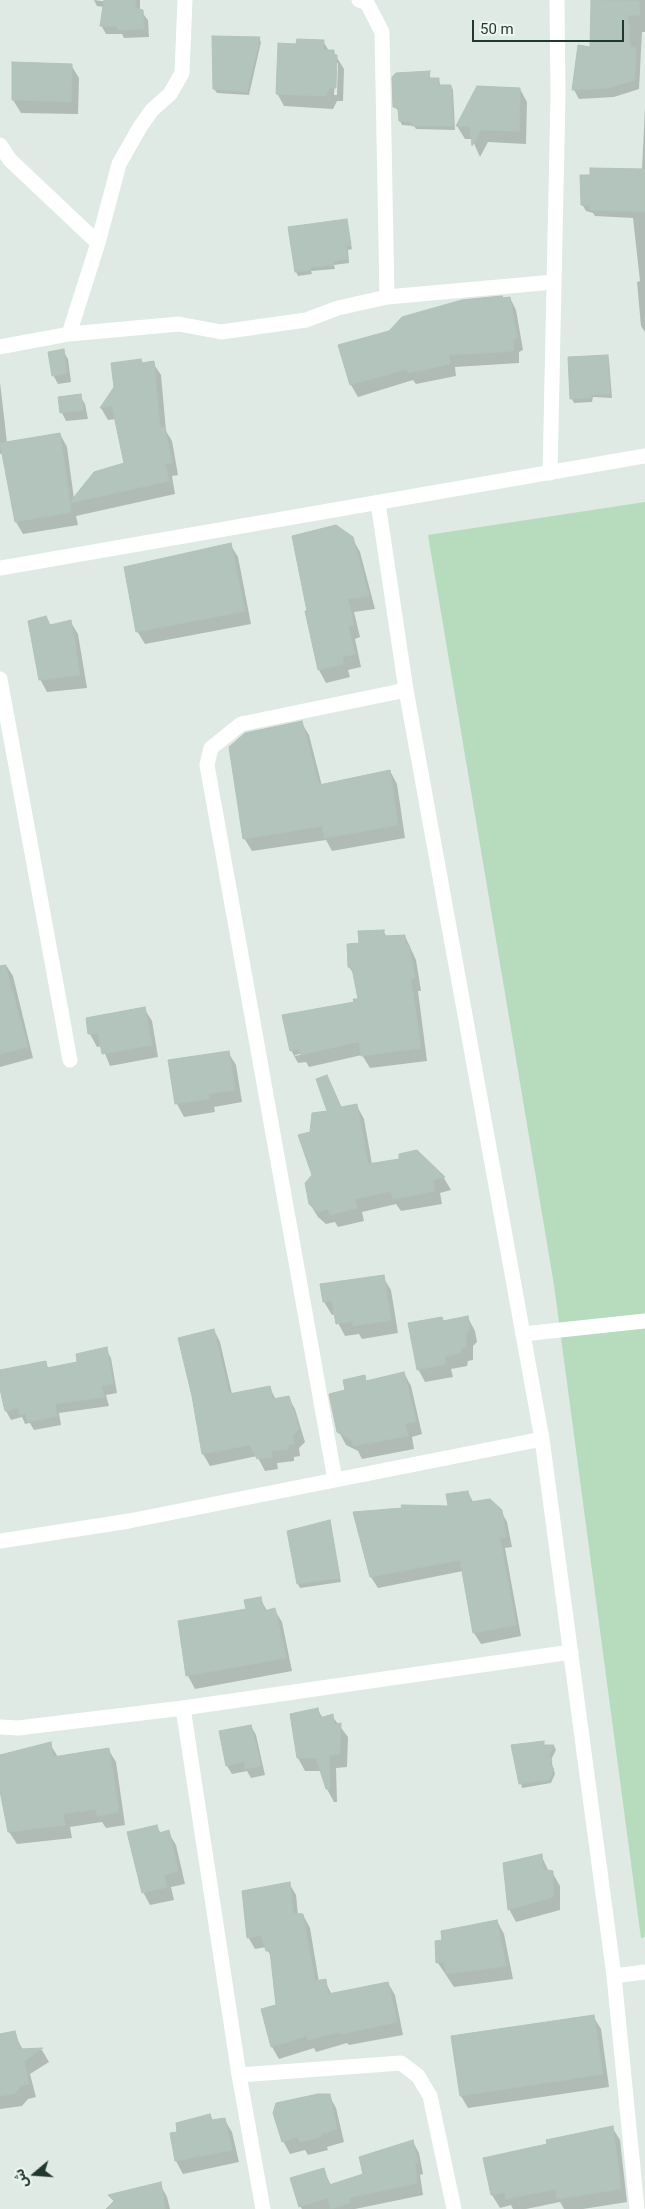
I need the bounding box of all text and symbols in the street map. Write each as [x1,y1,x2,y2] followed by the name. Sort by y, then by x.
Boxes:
[475,10,628,42] scale bar
[480,20,514,38] text: 50 m
[10,2149,60,2199] north arrow
[10,2167,31,2190] text: ش

